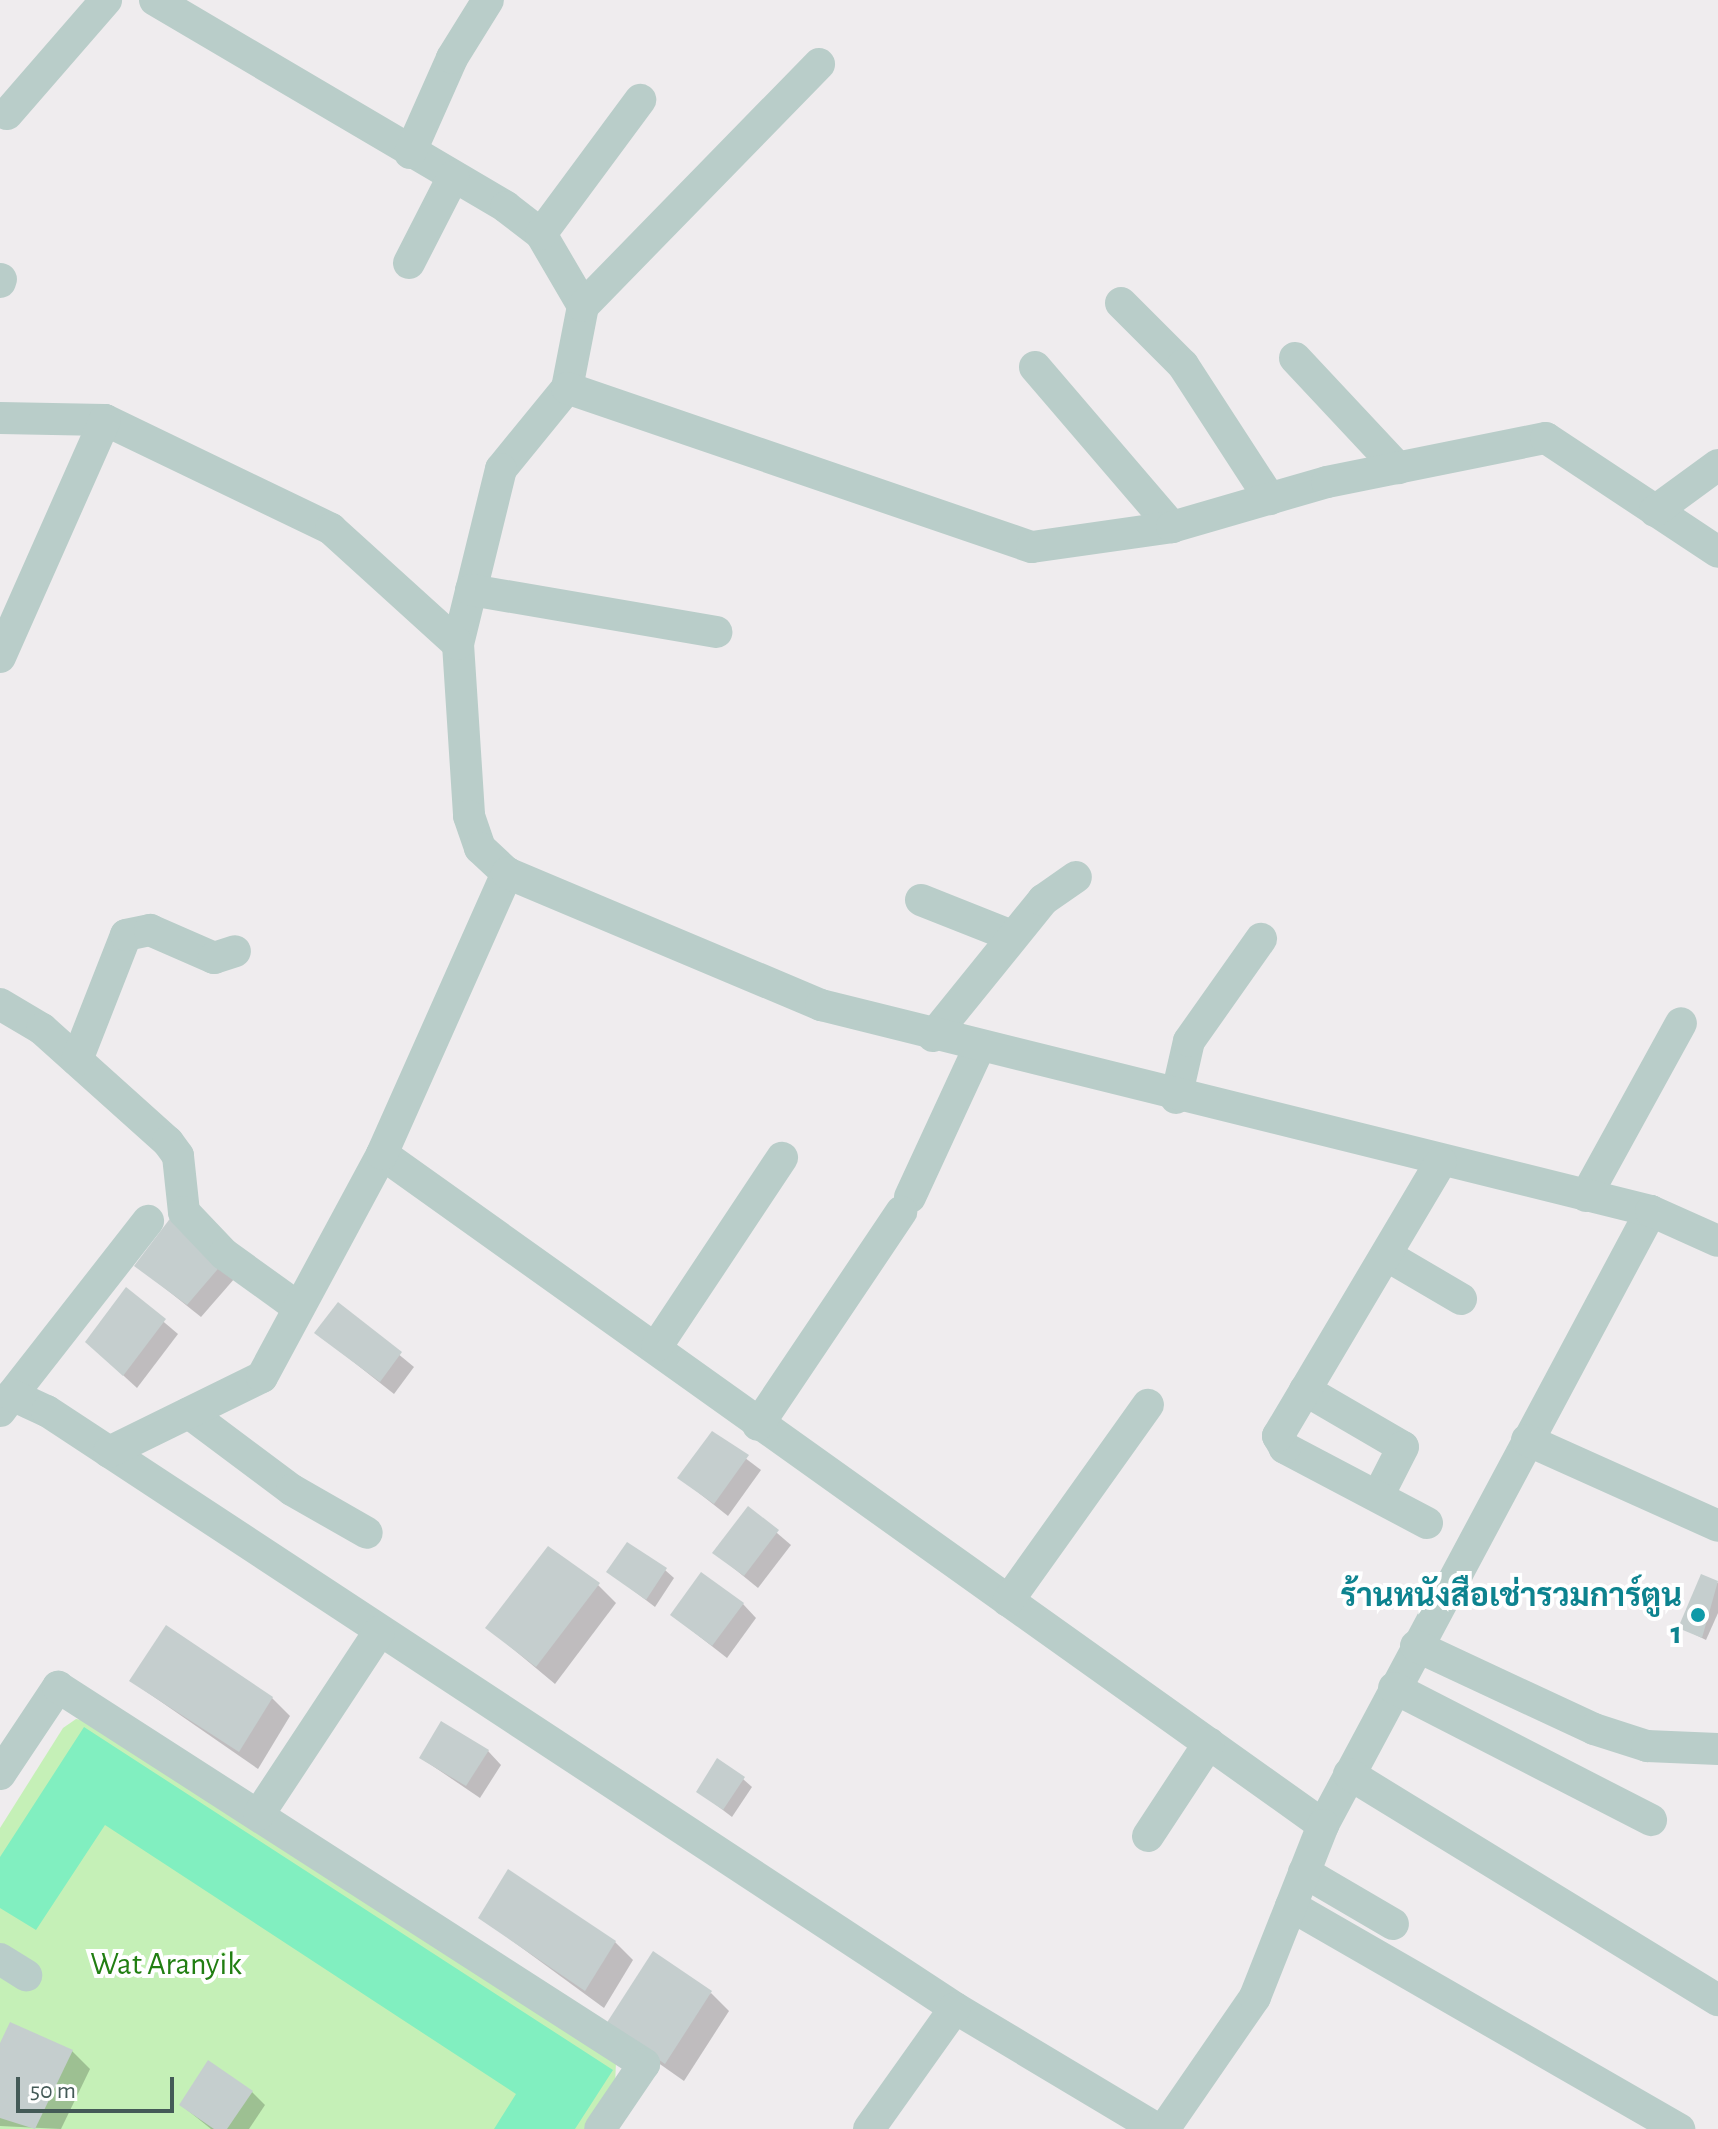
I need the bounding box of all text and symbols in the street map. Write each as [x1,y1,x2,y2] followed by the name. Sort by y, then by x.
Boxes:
[1341,1578,1682,1653] place label: ร้านหนังสือเช่ารวมการ์ตูน 1
[1689,1606,1707,1624] marker: ร้านหนังสือเช่ารวมการ์ตูน 1
[90,1945,242,1983] park label: Wat Aranyik
[20,2061,178,2111] scale bar
[30,2079,76,2103] text: 50 m

